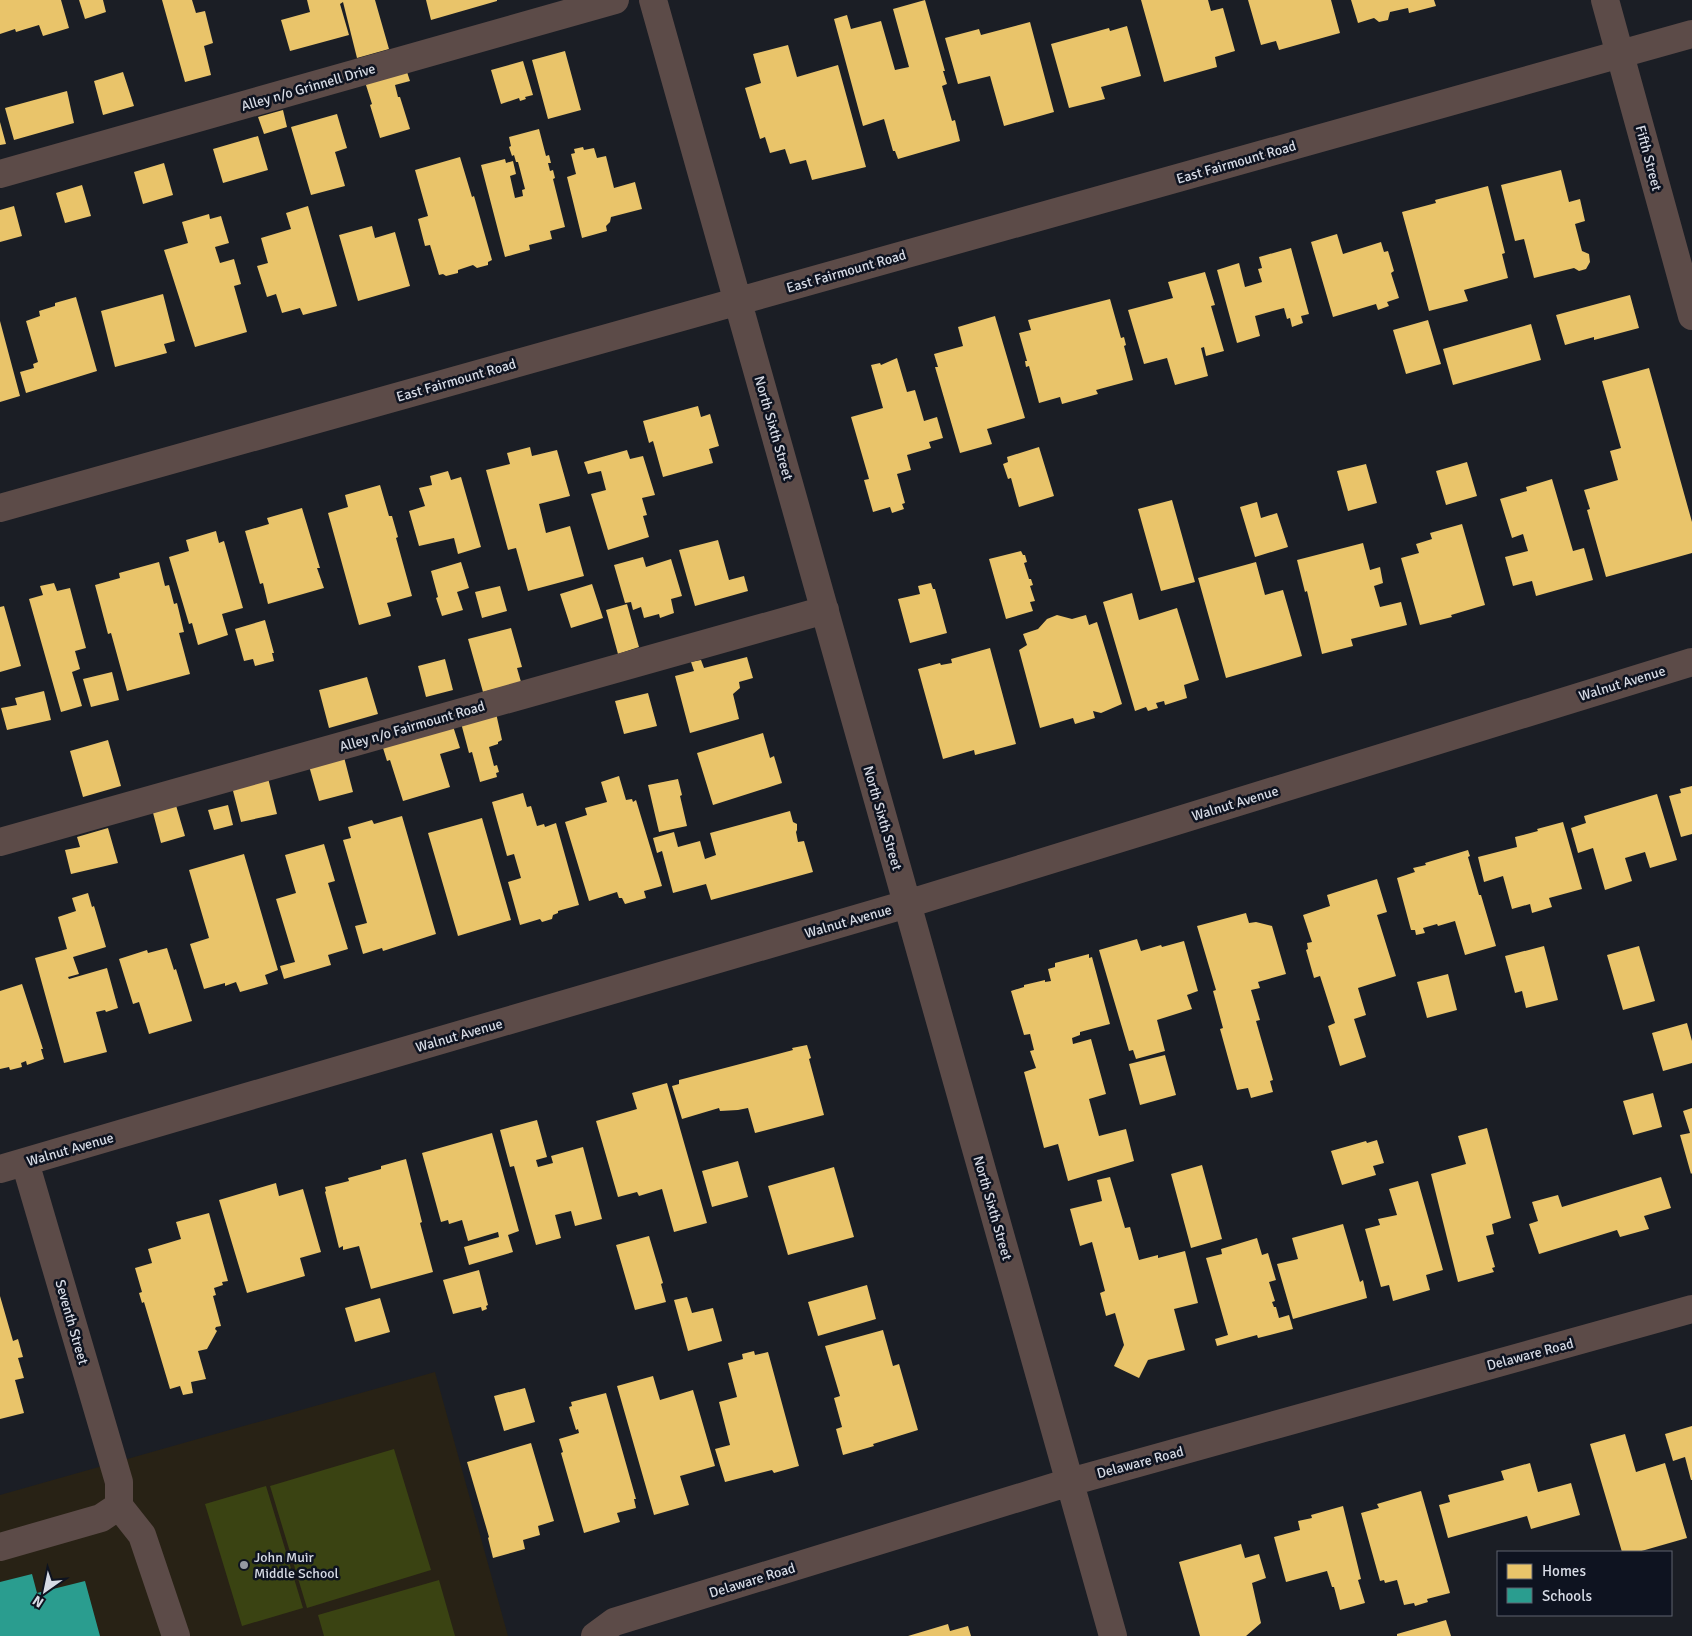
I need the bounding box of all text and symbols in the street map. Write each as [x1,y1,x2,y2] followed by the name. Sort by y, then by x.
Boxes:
[239,60,377,115] street label: Alley n/o Grinnell Drive
[1632,123,1665,193] street label: Fifth Street
[1174,137,1298,188] street label: East Fairmount Road
[784,246,908,297] street label: East Fairmount Road
[394,355,518,406] street label: East Fairmount Road
[750,374,797,482] street label: North Sixth Street
[1577,662,1668,705] street label: Walnut Avenue
[337,698,487,755] street label: Alley n/o Fairmount Road
[859,764,906,872] street label: North Sixth Street
[1190,782,1281,825] street label: Walnut Avenue
[803,901,894,942] street label: Walnut Avenue
[414,1015,505,1056] street label: Walnut Avenue
[25,1129,116,1170] street label: Walnut Avenue
[969,1154,1016,1262] street label: North Sixth Street
[51,1278,92,1367] street label: Seventh Street
[1485,1335,1575,1374] street label: Delaware Road
[1095,1443,1185,1482] street label: Delaware Road
[254,1549,339,1582] place label: John Muir Middle School
[1497,1551,1672,1616] legend
[238,1559,250,1571] marker: John Muir Middle School
[707,1559,797,1602] street label: Delaware Road
[1542,1562,1586,1580] text: Homes
[20,1566,70,1616] north arrow
[1542,1587,1593,1605] text: Schools
[29,1592,47,1611] text: N

